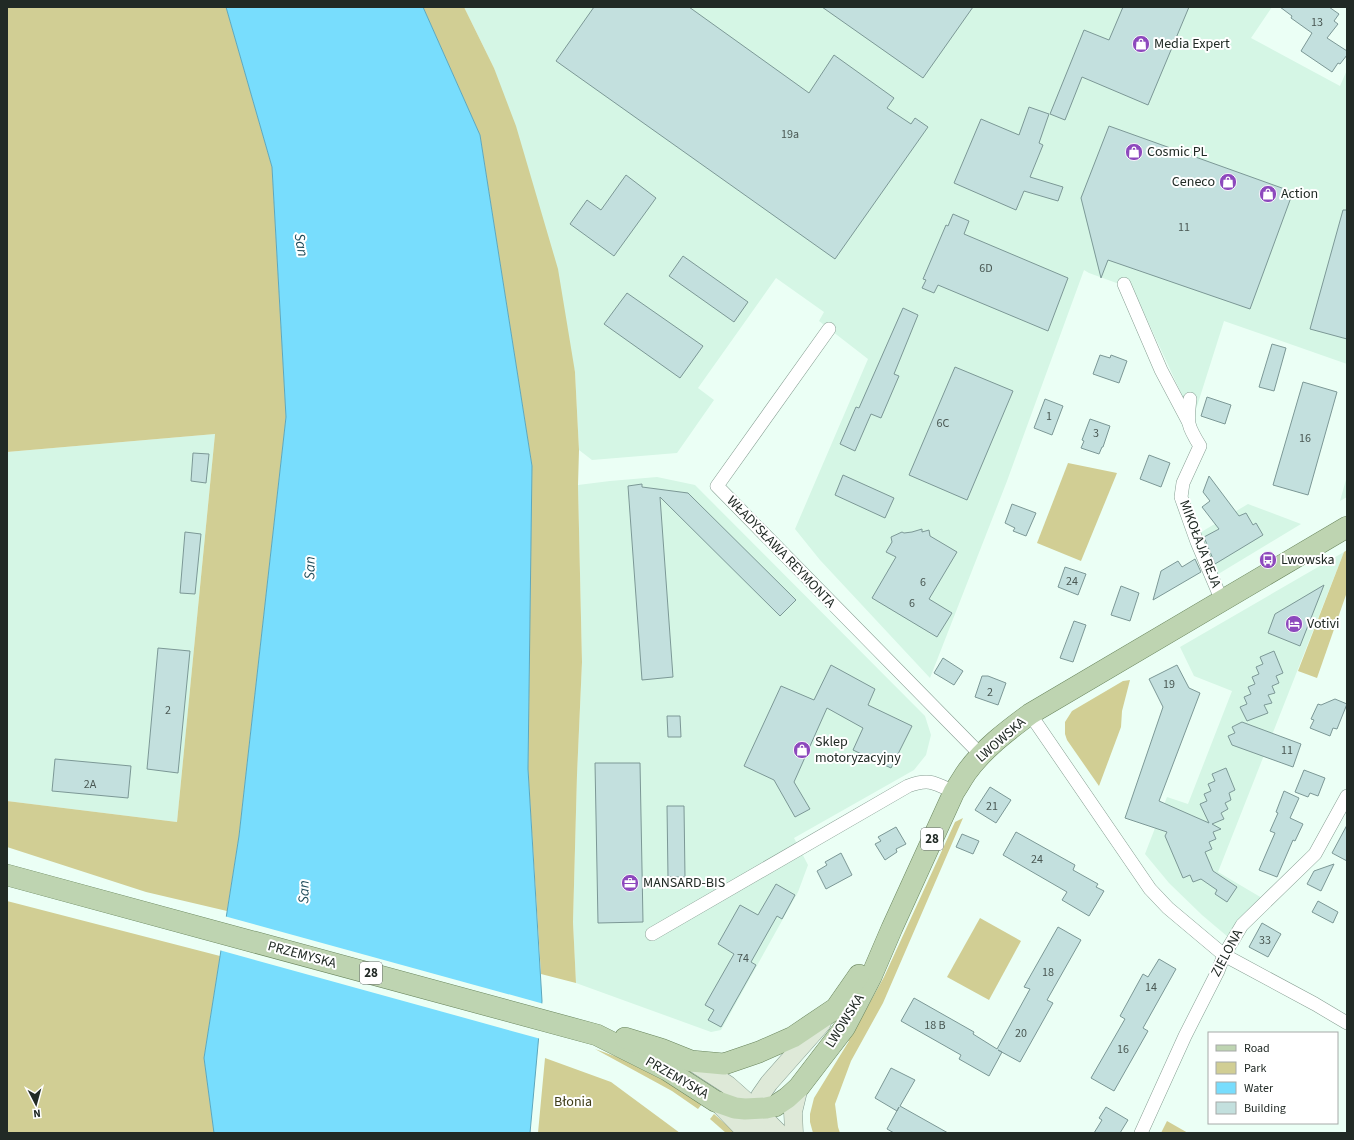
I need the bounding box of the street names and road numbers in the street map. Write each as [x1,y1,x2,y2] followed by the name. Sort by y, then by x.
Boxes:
[722,491,840,613] street label: WŁADYSŁAWA REYMONTA
[1174,497,1226,591] street label: MIKOŁAJA REJA
[972,712,1031,767] street label: LWOWSKA
[921,828,943,850] road number: 28
[1206,925,1248,980] street label: ZIELONA
[265,936,339,974] street label: PRZEMYSKA
[360,962,382,984] road number: 28
[821,990,870,1052] street label: LWOWSKA
[642,1052,713,1104] street label: PRZEMYSKA

